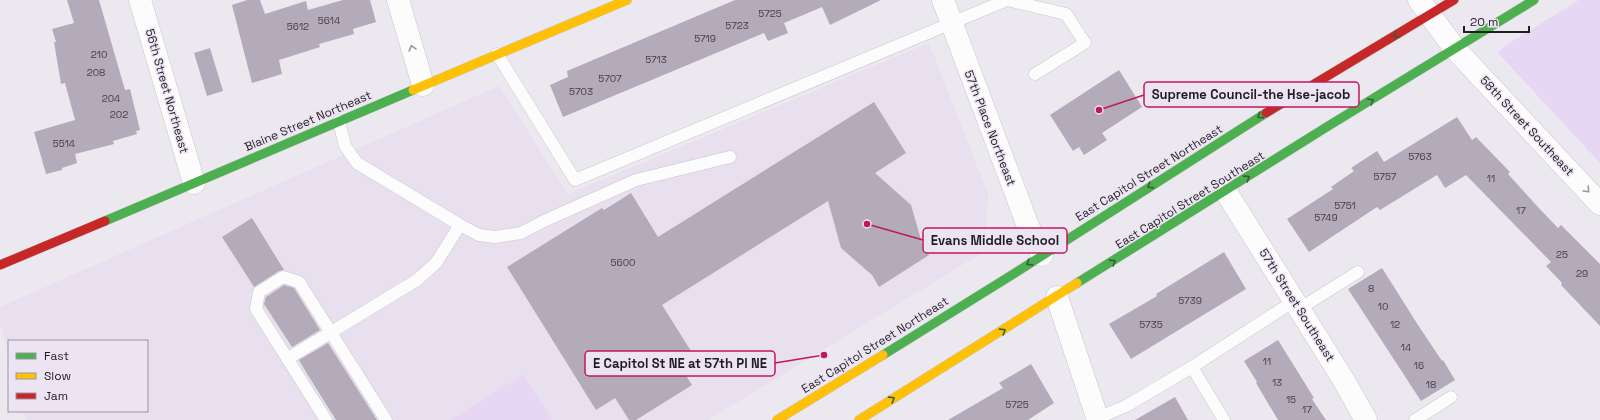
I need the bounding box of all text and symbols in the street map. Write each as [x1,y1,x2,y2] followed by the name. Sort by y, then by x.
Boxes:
[758,7,782,20] house number: 5725
[1464,8,1529,34] scale bar
[318,14,340,27] house number: 5614
[1470,14,1498,30] text: 20 m
[725,19,749,32] house number: 5723
[287,20,309,33] house number: 5612
[142,27,192,155] street label: 56th Street Northeast
[1393,30,1400,37] one-way arrow
[694,32,716,45] house number: 5719
[408,45,417,52] one-way arrow
[91,48,107,61] house number: 210
[645,53,667,66] house number: 5713
[87,66,105,79] house number: 208
[961,68,1019,188] street label: 57th Place Northeast
[598,72,622,85] house number: 5707
[1476,73,1578,179] street label: 58th Street Southeast
[1144,82,1359,107] callout: Supreme Council-the Hse-jacob
[569,85,593,98] house number: 5703
[1152,86,1350,103] text: Supreme Council-the Hse-jacob
[242,87,374,155] street label: Blaine Street Northeast
[102,92,120,105] house number: 204
[1367,98,1374,105] one-way arrow
[110,108,128,121] house number: 202
[1257,112,1264,119] one-way arrow
[1072,121,1226,225] street label: East Capitol Street Northeast
[53,137,75,150] house number: 5514
[1112,147,1268,253] street label: East Capitol Street Southeast
[1408,150,1432,163] house number: 5763
[1373,170,1397,183] house number: 5757
[1487,172,1495,185] house number: 11
[1243,175,1250,183] one-way arrow
[1147,181,1154,189] one-way arrow
[1582,185,1590,193] one-way arrow
[1334,199,1356,212] house number: 5751
[1516,204,1526,217] house number: 17
[1314,211,1338,224] house number: 5749
[923,228,1067,253] callout: Evans Middle School
[931,232,1059,249] text: Evans Middle School
[1256,246,1338,364] street label: 57th Street Southeast
[1556,248,1568,261] house number: 25
[611,256,635,269] house number: 5600
[1026,258,1033,266] one-way arrow
[1109,259,1116,267] one-way arrow
[1576,267,1588,280] house number: 29
[1368,282,1374,295] house number: 8
[798,293,952,397] street label: East Capitol Street Northeast
[1178,294,1202,307] house number: 5739
[1378,300,1388,313] house number: 10
[1139,318,1163,331] house number: 5735
[1390,318,1400,331] house number: 12
[999,328,1006,335] one-way arrow
[8,340,148,412] legend
[1401,341,1411,354] house number: 14
[44,348,69,364] text: Fast
[585,351,775,376] callout: E Capitol St NE at 57th Pl NE
[593,355,767,372] text: E Capitol St NE at 57th Pl NE
[1263,355,1271,368] house number: 11
[1414,359,1424,372] house number: 16
[44,368,71,384] text: Slow
[1272,376,1282,389] house number: 13
[1426,378,1436,391] house number: 18
[44,388,68,404] text: Jam
[1286,393,1296,406] house number: 15
[888,397,895,404] one-way arrow
[1005,398,1029,411] house number: 5725
[1302,403,1312,416] house number: 17

